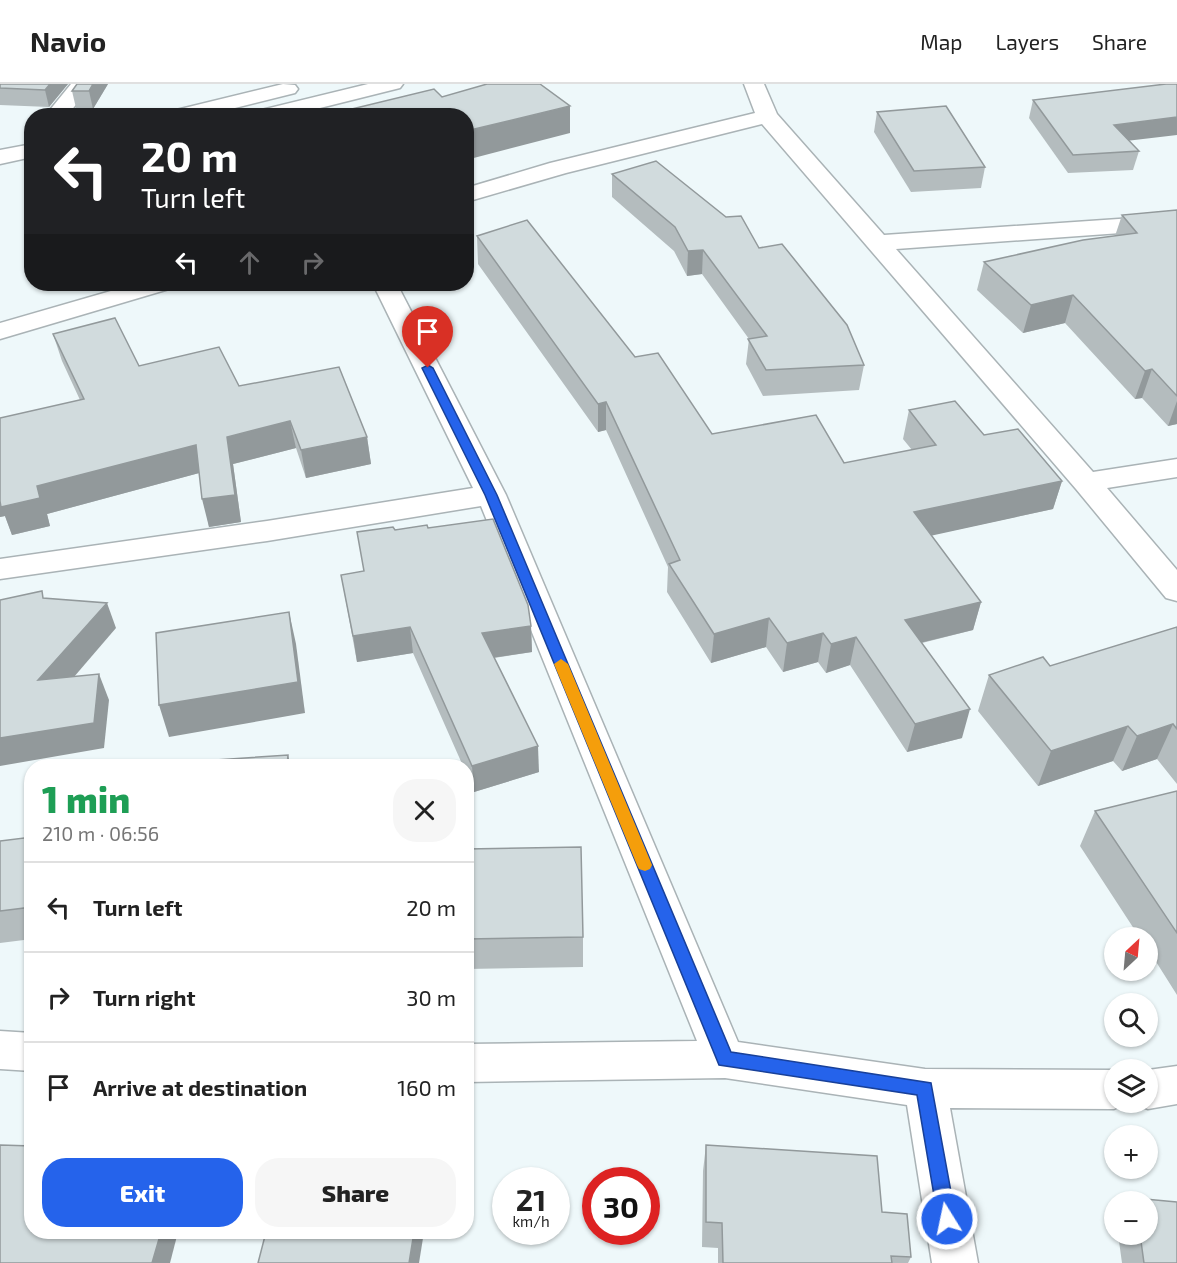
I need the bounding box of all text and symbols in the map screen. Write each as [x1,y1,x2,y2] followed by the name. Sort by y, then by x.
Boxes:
[30,24,106,58] text: Navio
[920,29,962,54] text: Map
[995,29,1059,54] text: Layers
[1092,29,1147,54] text: Share
[141,130,238,180] text: 20 m
[42,132,120,210] icon: left
[141,181,245,213] text: Turn left
[170,246,203,279] icon: left
[233,246,266,279] icon: ahead
[296,246,329,279] icon: right
[402,306,453,368] pin
[411,315,444,348] icon: arrive
[42,777,130,820] text: 1 min
[393,779,456,842] button: close
[42,821,159,845] text: 210 m · 06:56
[42,891,75,924] icon: left
[93,894,182,920] text: Turn left
[406,894,456,920] text: 20 m
[1104,927,1158,981] north arrow
[1104,927,1158,1245] map controls
[42,981,75,1014] icon: right
[93,984,195,1010] text: Turn right
[406,984,456,1010] text: 30 m
[1104,993,1158,1047] button: search
[1104,1059,1158,1113] button: layers
[42,1071,75,1104] icon: arrive
[93,1074,307,1100] text: Arrive at destination
[397,1074,456,1100] text: 160 m
[1104,1125,1158,1179] button: +
[42,1158,243,1227] button: Exit
[255,1158,456,1227] button: Share
[582,1167,660,1245] speed limit sign: 30
[516,1181,546,1217] text: 21
[915,1187,979,1251] position arrow
[1104,1191,1158,1245] button: −
[512,1212,550,1230] text: km/h

